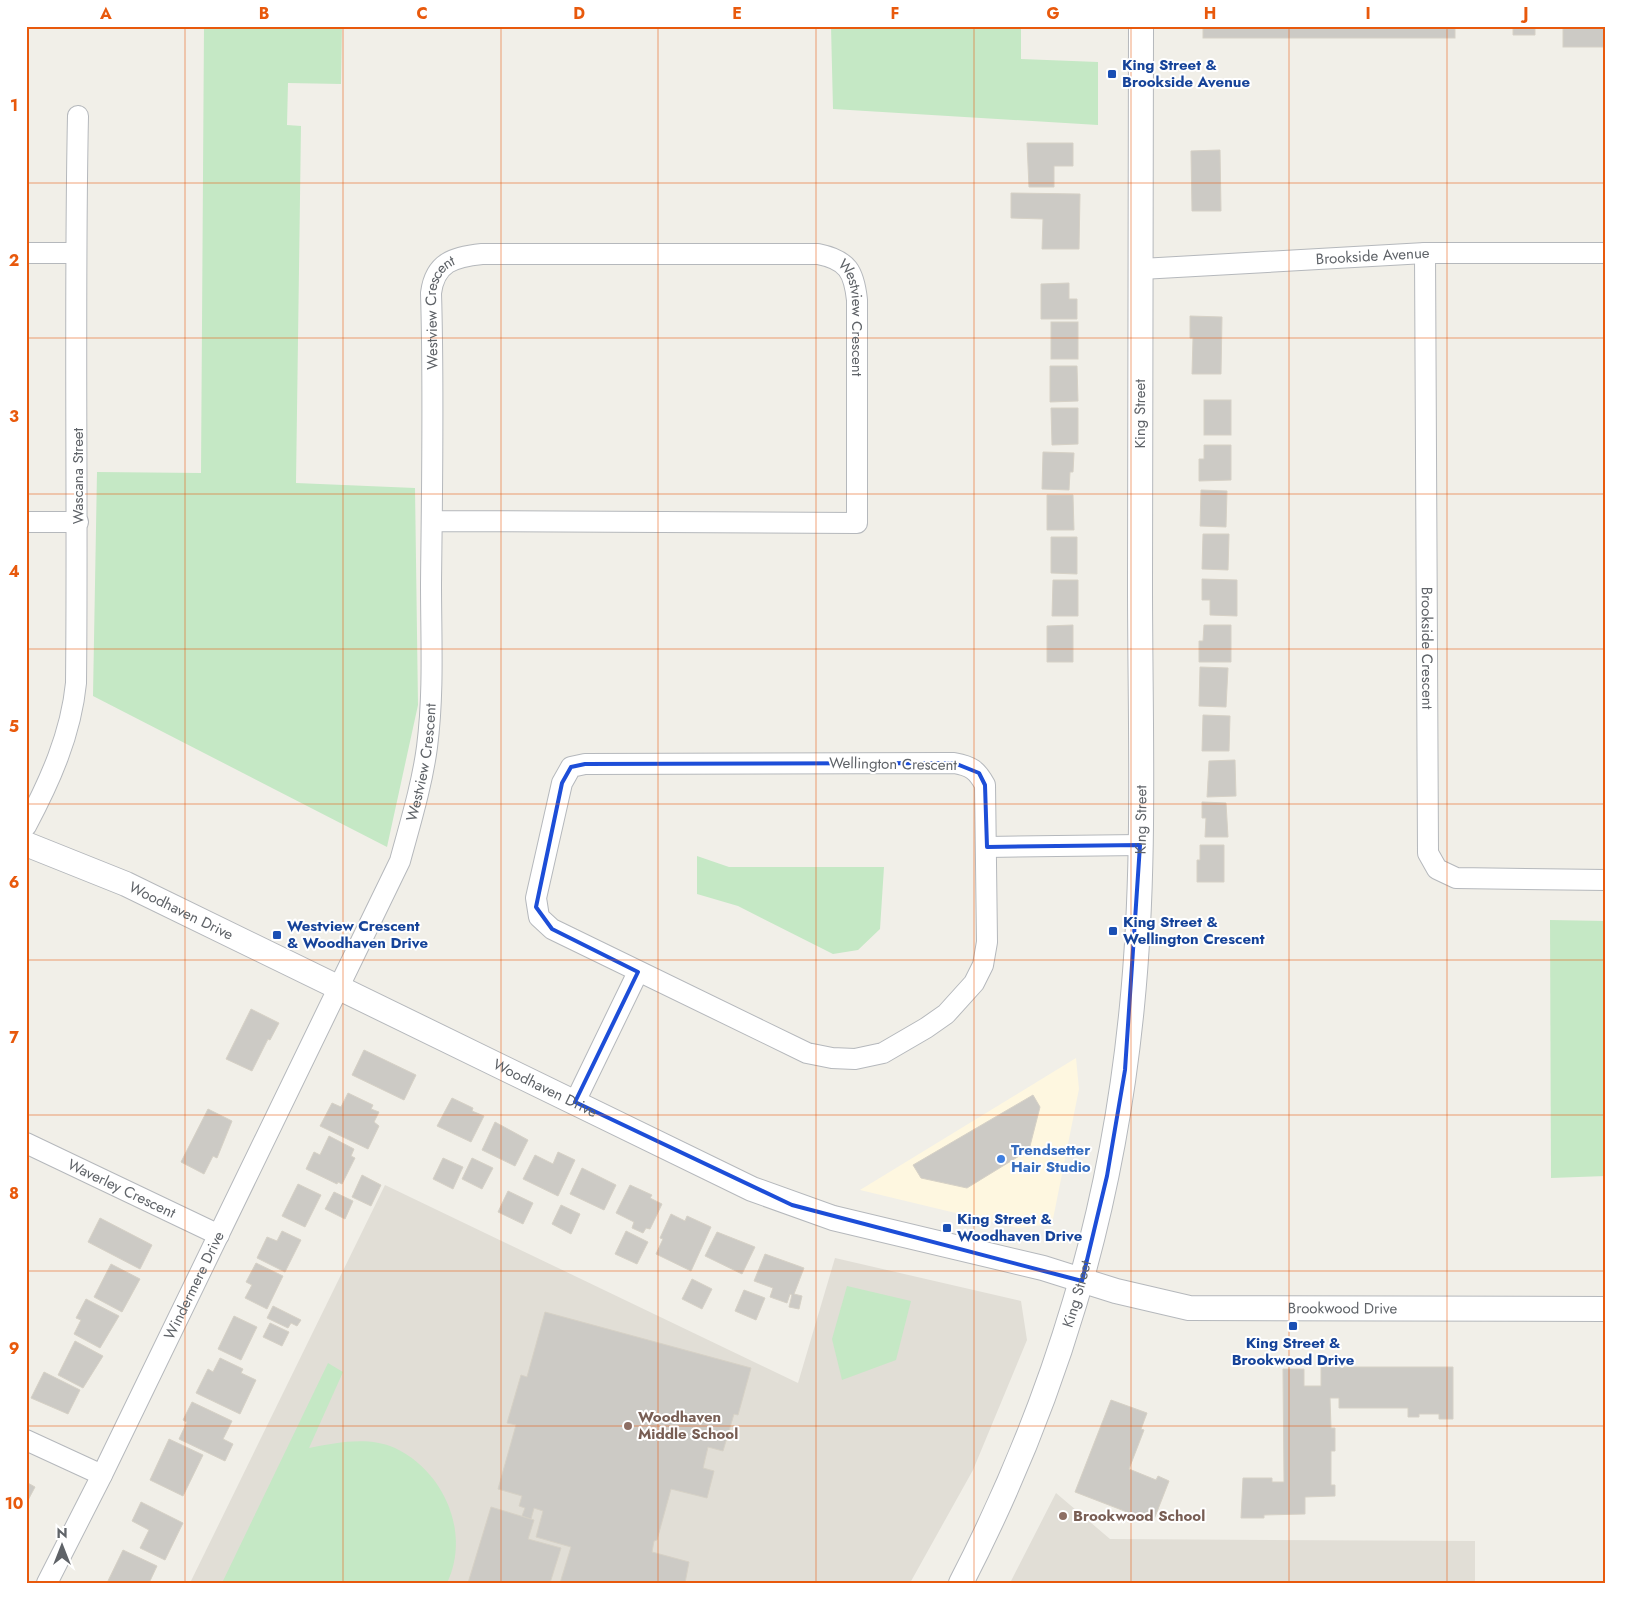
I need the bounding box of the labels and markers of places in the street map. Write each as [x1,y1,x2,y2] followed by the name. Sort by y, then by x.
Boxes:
[1122,54,1250,93] place label: King Street & Brookside Avenue
[1106,68,1118,80] marker: King Street & Brookside Avenue
[1123,911,1265,950] place label: King Street & Wellington Crescent
[287,915,428,954] place label: Westview Crescent & Woodhaven Drive
[1107,925,1119,937] marker: King Street & Wellington Crescent
[271,929,283,941] marker: Westview Crescent & Woodhaven Drive
[1011,1139,1091,1178] place label: Trendsetter Hair Studio
[995,1153,1007,1165] marker: Trendsetter Hair Studio
[957,1208,1083,1247] place label: King Street & Woodhaven Drive
[941,1222,953,1234] marker: King Street & Woodhaven Drive
[1287,1320,1299,1332] marker: King Street & Brookwood Drive
[1232,1332,1355,1371] place label: King Street & Brookwood Drive
[638,1406,738,1445] place label: Woodhaven Middle School
[622,1420,634,1432] marker: Woodhaven Middle School
[1073,1505,1205,1527] place label: Brookwood School
[1057,1510,1069,1522] marker: Brookwood School

